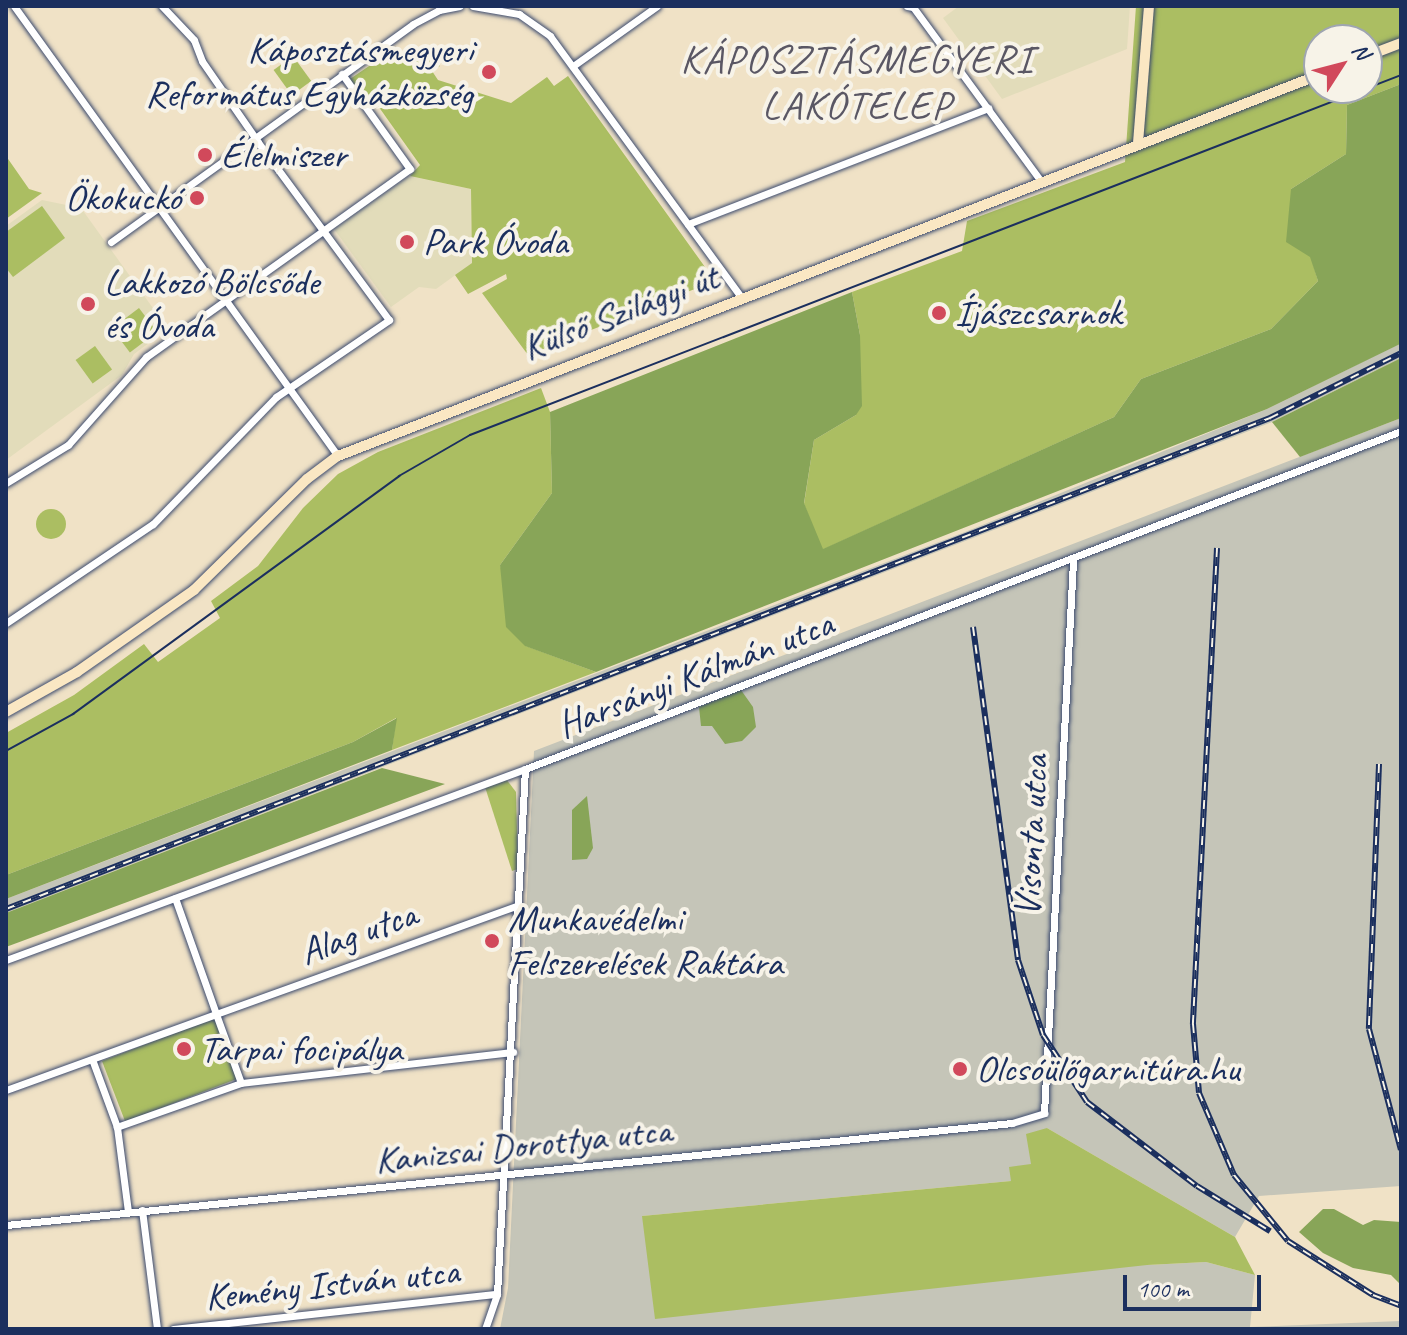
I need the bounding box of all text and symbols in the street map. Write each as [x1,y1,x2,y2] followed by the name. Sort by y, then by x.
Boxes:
[1303,24,1383,104] north arrow
[145,27,473,116] place label: Káposztásmegyeri Református Egyházközség
[680,35,1034,129] district label: KÁPOSZTÁSMEGYERI LAKÓTELEP
[1345,37,1376,65] text: N
[480,63,498,81] marker: Káposztásmegyeri Református Egyházközség
[221,132,346,178] place label: Élelmiszer
[196,146,214,164] marker: Élelmiszer
[65,175,181,221] place label: Ökokuckó
[188,189,206,207] marker: Ökokuckó
[423,219,567,265] place label: Park Óvoda
[398,233,416,251] marker: Park Óvoda
[516,254,724,370] street label: Külső Szilágyi út
[104,259,319,348] place label: Lakkozó Bölcsőde és Óvoda
[955,290,1121,336] place label: Íjászcsarnok
[79,295,97,313] marker: Lakkozó Bölcsőde és Óvoda
[930,304,948,322] marker: Íjászcsarnok
[551,601,839,747] street label: Harsányi Kálmán utca
[1004,754,1058,918] street label: Visonta utca
[294,891,422,975] street label: Alag utca
[508,896,784,986] place label: Munkavédelmi Felszerelések Raktára
[483,932,501,950] marker: Munkavédelmi Felszerelések Raktára
[200,1026,402,1072] place label: Tarpai focipálya
[175,1040,193,1058] marker: Tarpai focipálya
[976,1046,1240,1092] place label: Olcsóülőgarnitúra.hu
[951,1060,969,1078] marker: Olcsóülőgarnitúra.hu
[373,1107,673,1183] street label: Kanizsai Dorottya utca
[203,1248,461,1320] street label: Kemény István utca
[1127,1259,1265,1309] scale bar
[1137,1274,1189,1304] text: 100 m

